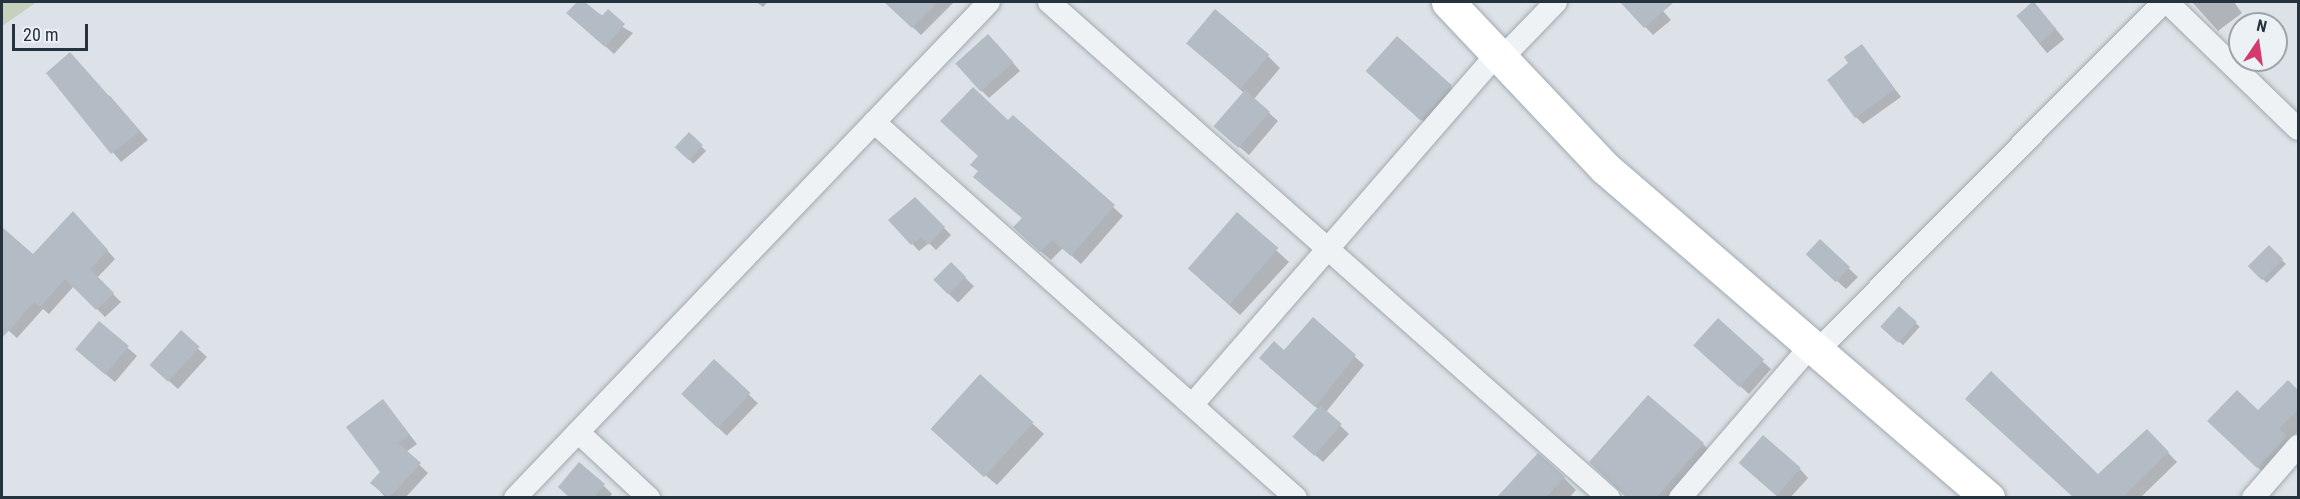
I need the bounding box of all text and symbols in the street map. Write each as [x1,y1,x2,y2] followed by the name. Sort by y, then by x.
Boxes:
[15,12,92,50] scale bar
[2228,12,2288,72] north arrow
[2255,16,2269,36] text: N
[23,24,58,45] text: 20 m

